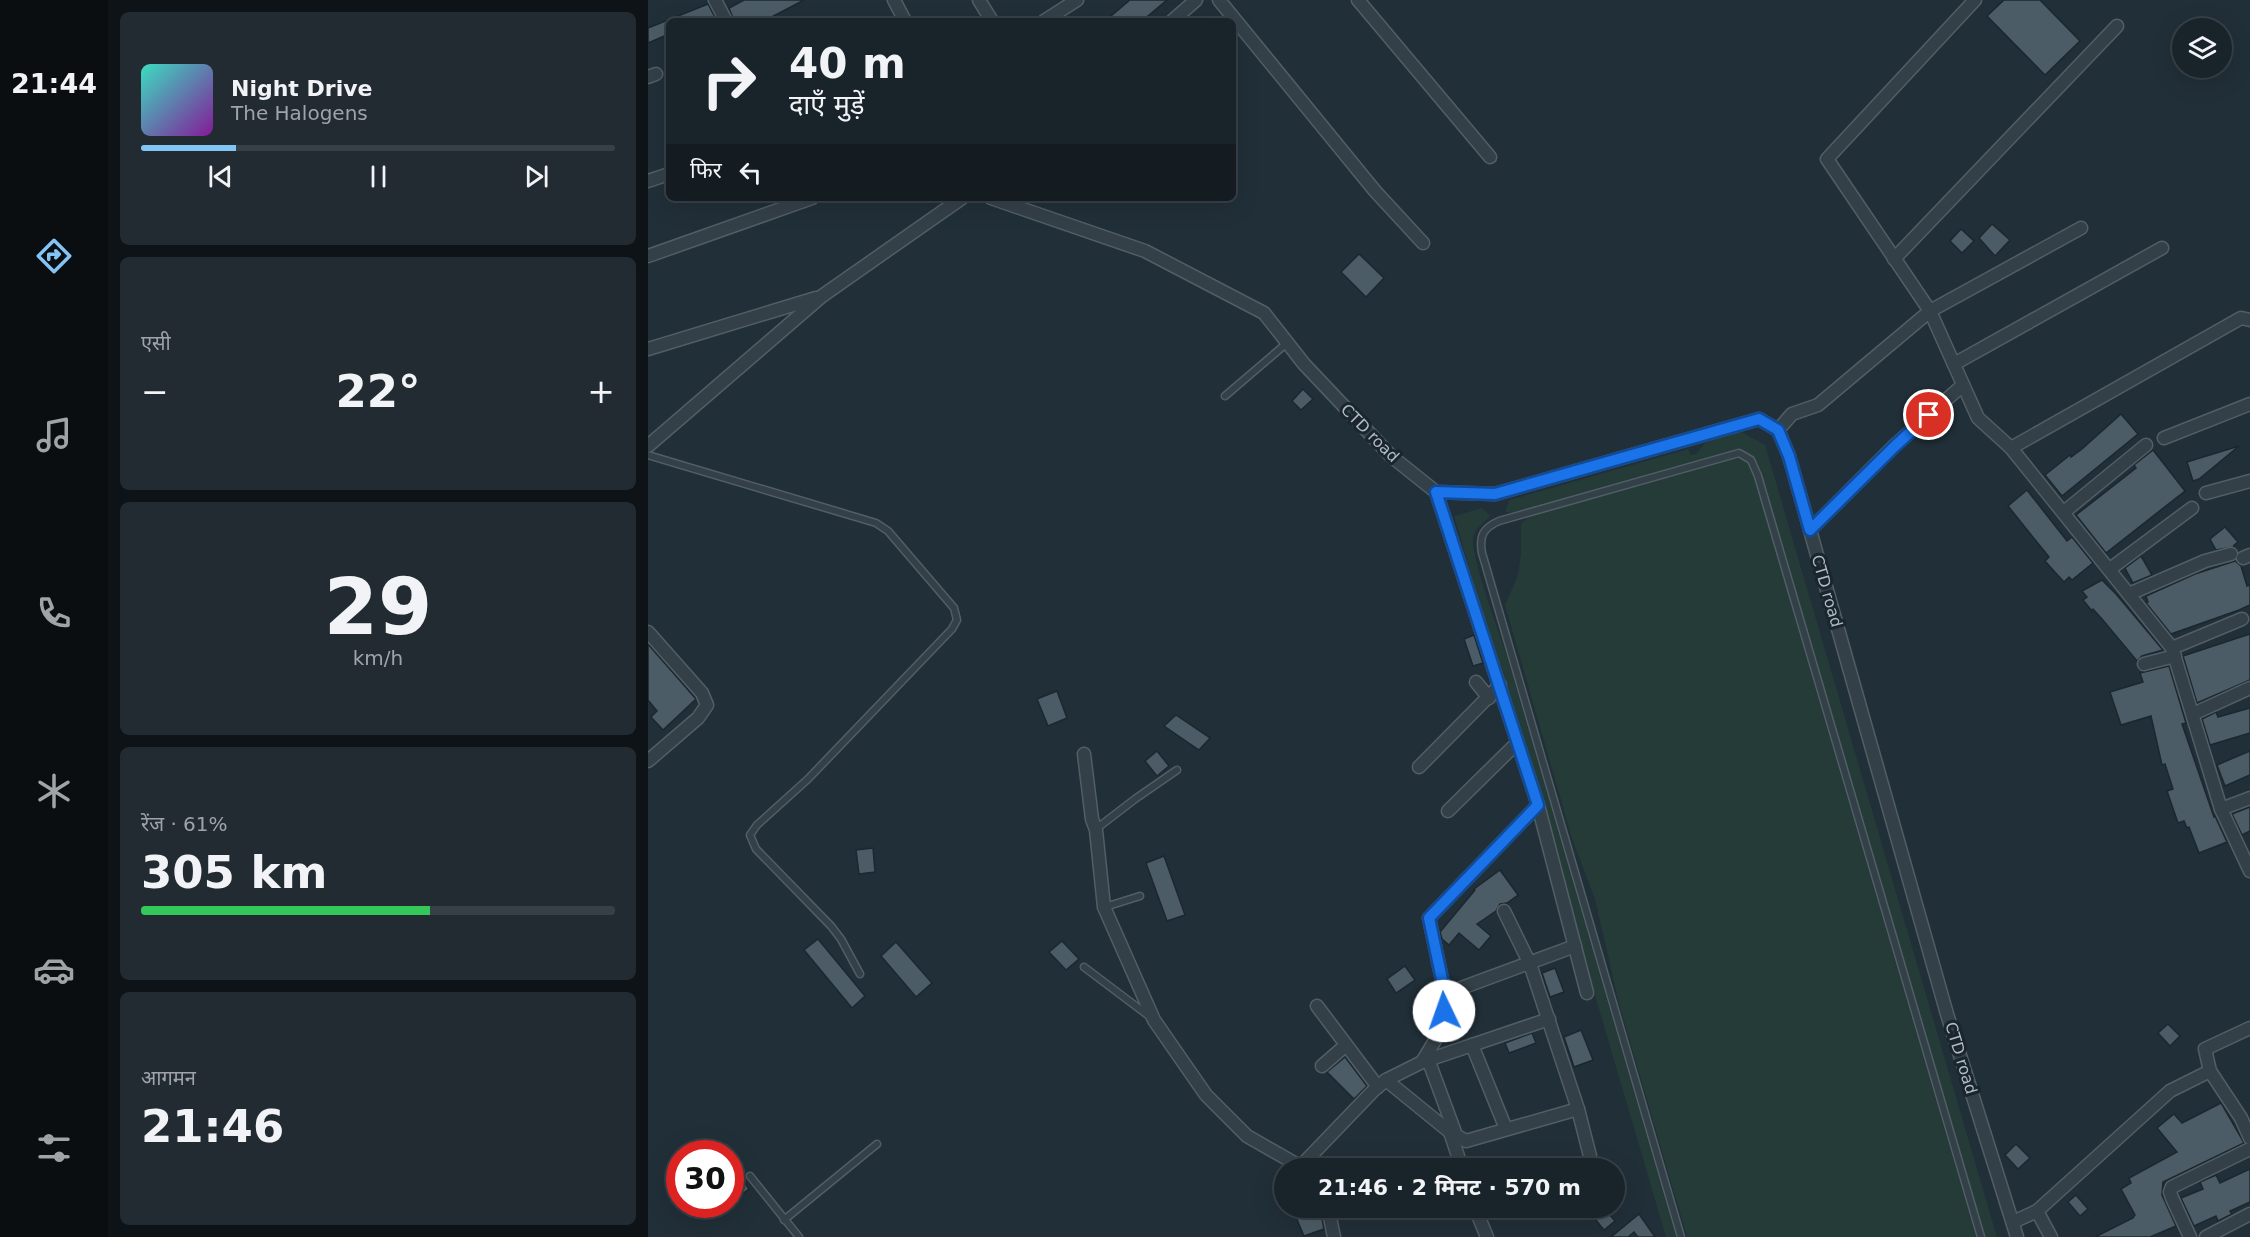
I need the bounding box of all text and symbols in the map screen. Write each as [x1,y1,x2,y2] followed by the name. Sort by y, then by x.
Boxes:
[2172,18,2232,78] map controls
[2172,18,2232,78] button: layers
[789,39,906,88] text: 40 m
[690,42,768,120] icon: right
[11,68,97,99] text: 21:44
[231,76,372,101] text: Night Drive
[789,89,864,120] text: दाएँ मुड़ें
[231,101,368,125] text: The Halogens
[734,156,767,189] icon: left
[690,158,722,183] text: फिर
[204,160,237,193] icon: previous
[362,160,395,193] icon: pause
[520,160,553,193] icon: next
[33,235,75,277] icon: directions
[141,331,171,355] text: एसी
[335,365,421,418] text: 22°
[141,372,169,411] text: −
[587,372,615,411] text: +
[1903,389,1954,440] pin
[1912,398,1945,431] icon: arrive
[1337,400,1403,466] street label: CTD road
[33,414,75,456] icon: music
[1808,553,1846,629] street label: CTD road
[324,562,432,652] text: 29
[33,592,75,634] icon: phone
[353,646,403,670] text: km/h
[33,770,75,812] icon: climate
[141,812,228,836] text: रेंज · 61%
[141,846,327,899] text: 305 km
[33,949,75,991] icon: car
[1412,979,1476,1043] position arrow
[1941,1020,1981,1096] street label: CTD road
[141,1066,196,1090] text: आगमन
[141,1100,284,1153] text: 21:46
[33,1127,75,1169] icon: filters
[666,1140,744,1218] speed limit sign: 30
[1318,1175,1581,1200] text: 21:46 · 2 मिनट · 570 m

